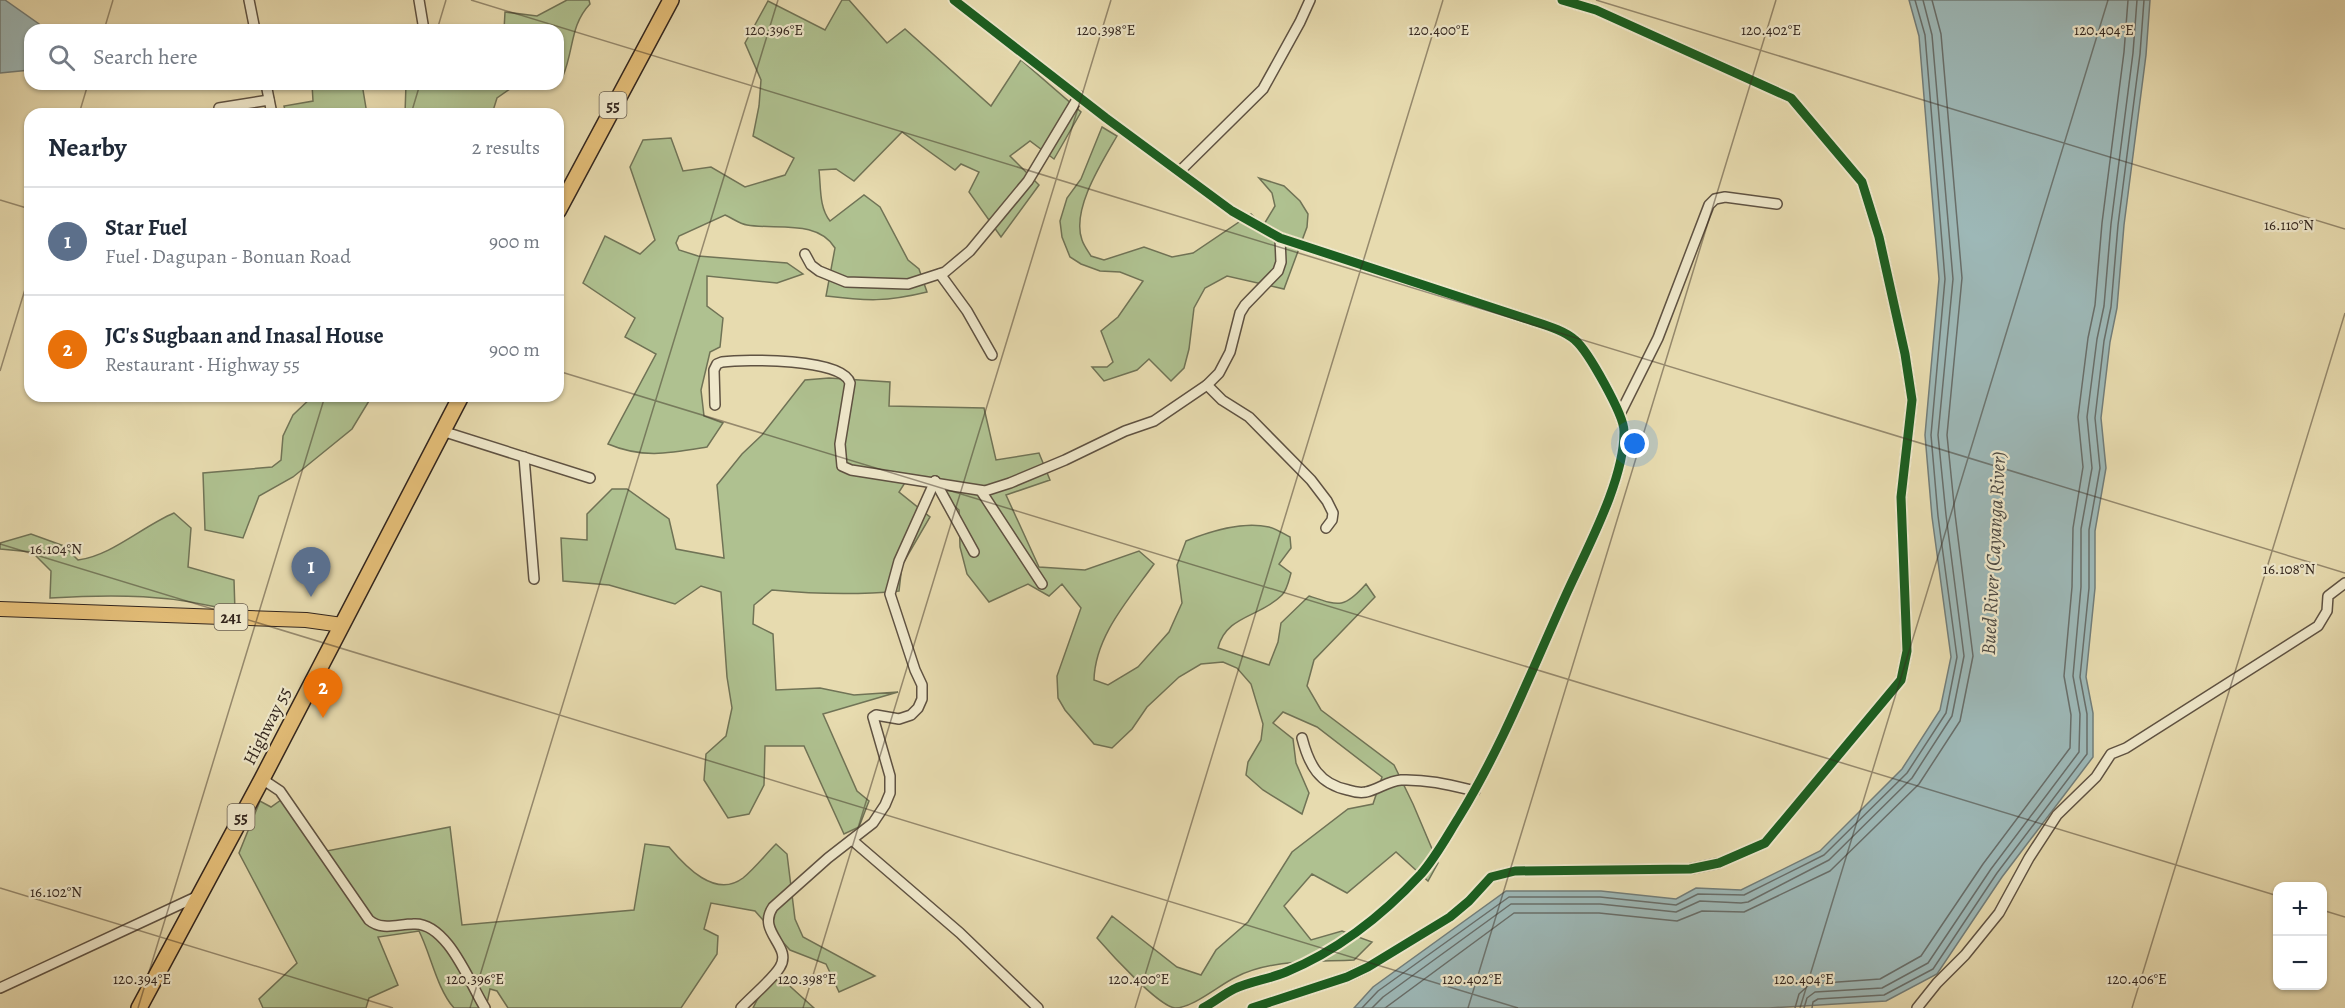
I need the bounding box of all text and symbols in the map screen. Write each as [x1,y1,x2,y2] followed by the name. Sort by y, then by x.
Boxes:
[745,20,803,40] text: 120.396°E
[1077,20,1135,40] text: 120.398°E
[1408,20,1470,40] text: 120.400°E
[1741,20,1801,40] text: 120.402°E
[2074,20,2134,40] text: 120.404°E
[24,24,564,90] search box
[45,41,78,74] icon: search
[93,42,198,72] text: Search here
[600,92,626,118] road number: 55
[48,130,127,165] text: Nearby
[472,134,540,161] text: 2 results
[105,213,187,243] text: Star Fuel
[2264,215,2314,235] text: 16.110°N
[64,228,71,255] text: 1
[489,228,540,255] text: 900 m
[105,243,351,270] text: Fuel · Dagupan - Bonuan Road
[105,321,384,351] text: JC's Sugbaan and Inasal House
[63,336,72,363] text: 2
[489,336,540,363] text: 900 m
[105,351,300,378] text: Restaurant · Highway 55
[1620,429,1649,458] your location
[1975,450,2012,656] water label: Bued River (Cayanga River)
[30,539,82,559] text: 16.104°N
[292,548,330,597] pin: 1
[2263,559,2315,579] text: 16.108°N
[214,604,248,630] road number: 241
[304,668,342,718] pin: 2
[237,683,297,769] street label: Highway 55
[228,804,254,830] road number: 55
[30,882,82,902] text: 16.102°N
[2273,882,2327,990] map controls
[2273,882,2327,936] button: +
[2273,936,2327,990] button: −
[113,969,171,989] text: 120.394°E
[446,969,504,989] text: 120.396°E
[778,969,836,989] text: 120.398°E
[1108,969,1170,989] text: 120.400°E
[1442,969,1502,989] text: 120.402°E
[1774,969,1834,989] text: 120.404°E
[2107,969,2167,989] text: 120.406°E

